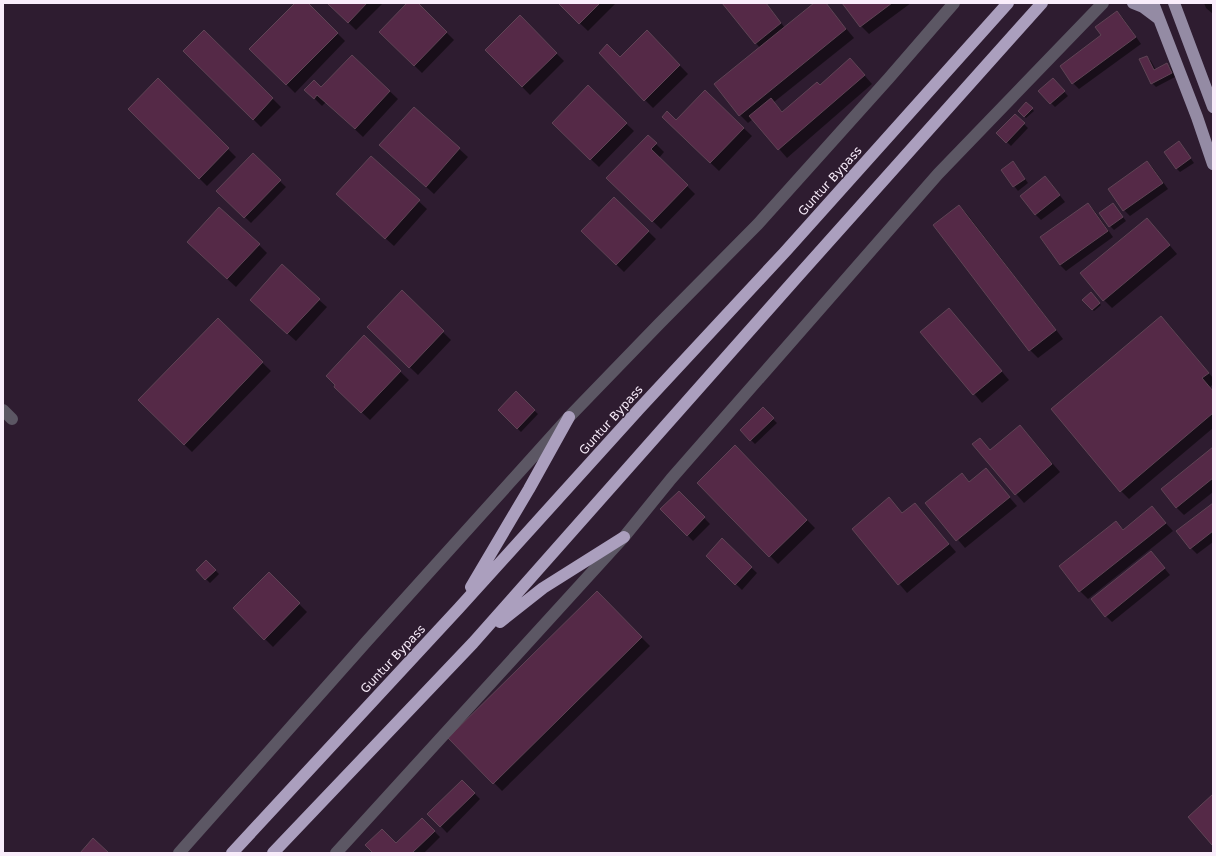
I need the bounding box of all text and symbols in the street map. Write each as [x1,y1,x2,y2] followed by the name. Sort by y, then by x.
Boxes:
[795,143,865,219] street label: Guntur Bypass
[576,382,646,458] street label: Guntur Bypass
[358,622,428,696] street label: Guntur Bypass

